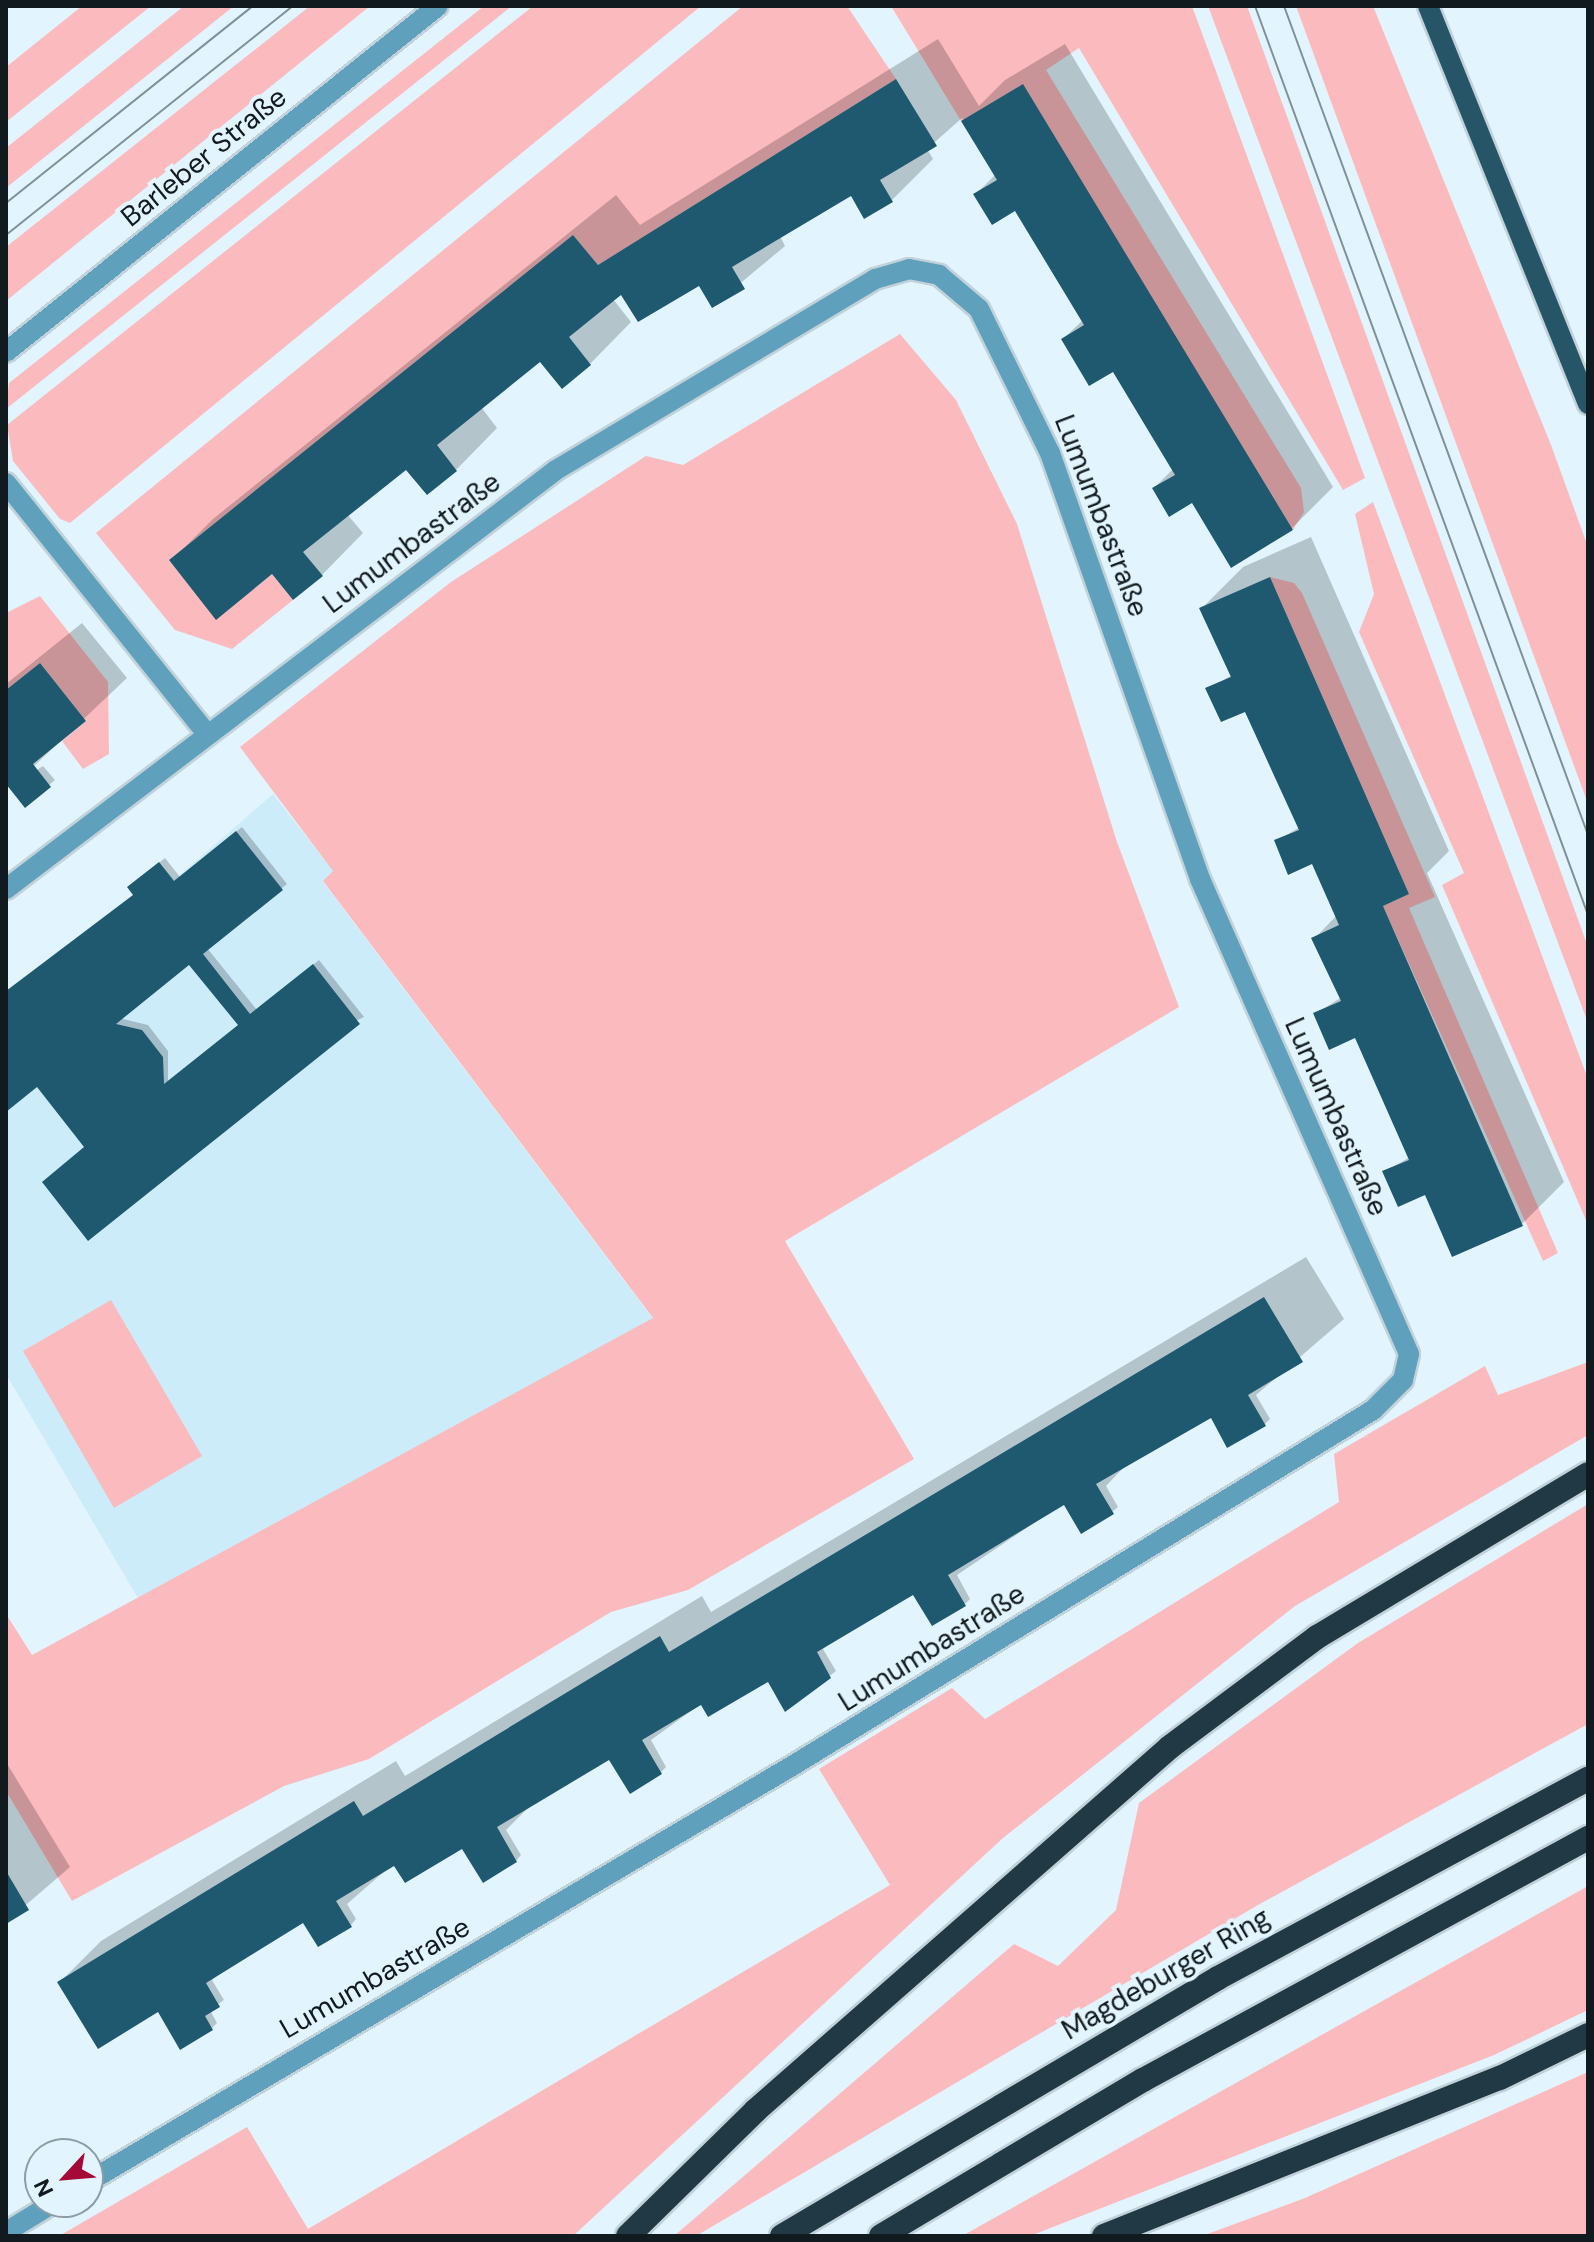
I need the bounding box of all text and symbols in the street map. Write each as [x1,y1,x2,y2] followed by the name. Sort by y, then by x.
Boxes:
[115,80,293,234] street label: Barleber Straße
[1047,410,1155,622] street label: Lumumbastraße
[317,465,507,621] street label: Lumumbastraße
[1277,1013,1395,1221] street label: Lumumbastraße
[833,1577,1031,1719] street label: Lumumbastraße
[1056,1901,1276,2047] street label: Magdeburger Ring
[274,1910,476,2046] street label: Lumumbastraße
[24,2138,104,2218] north arrow
[27,2174,60,2201] text: N

